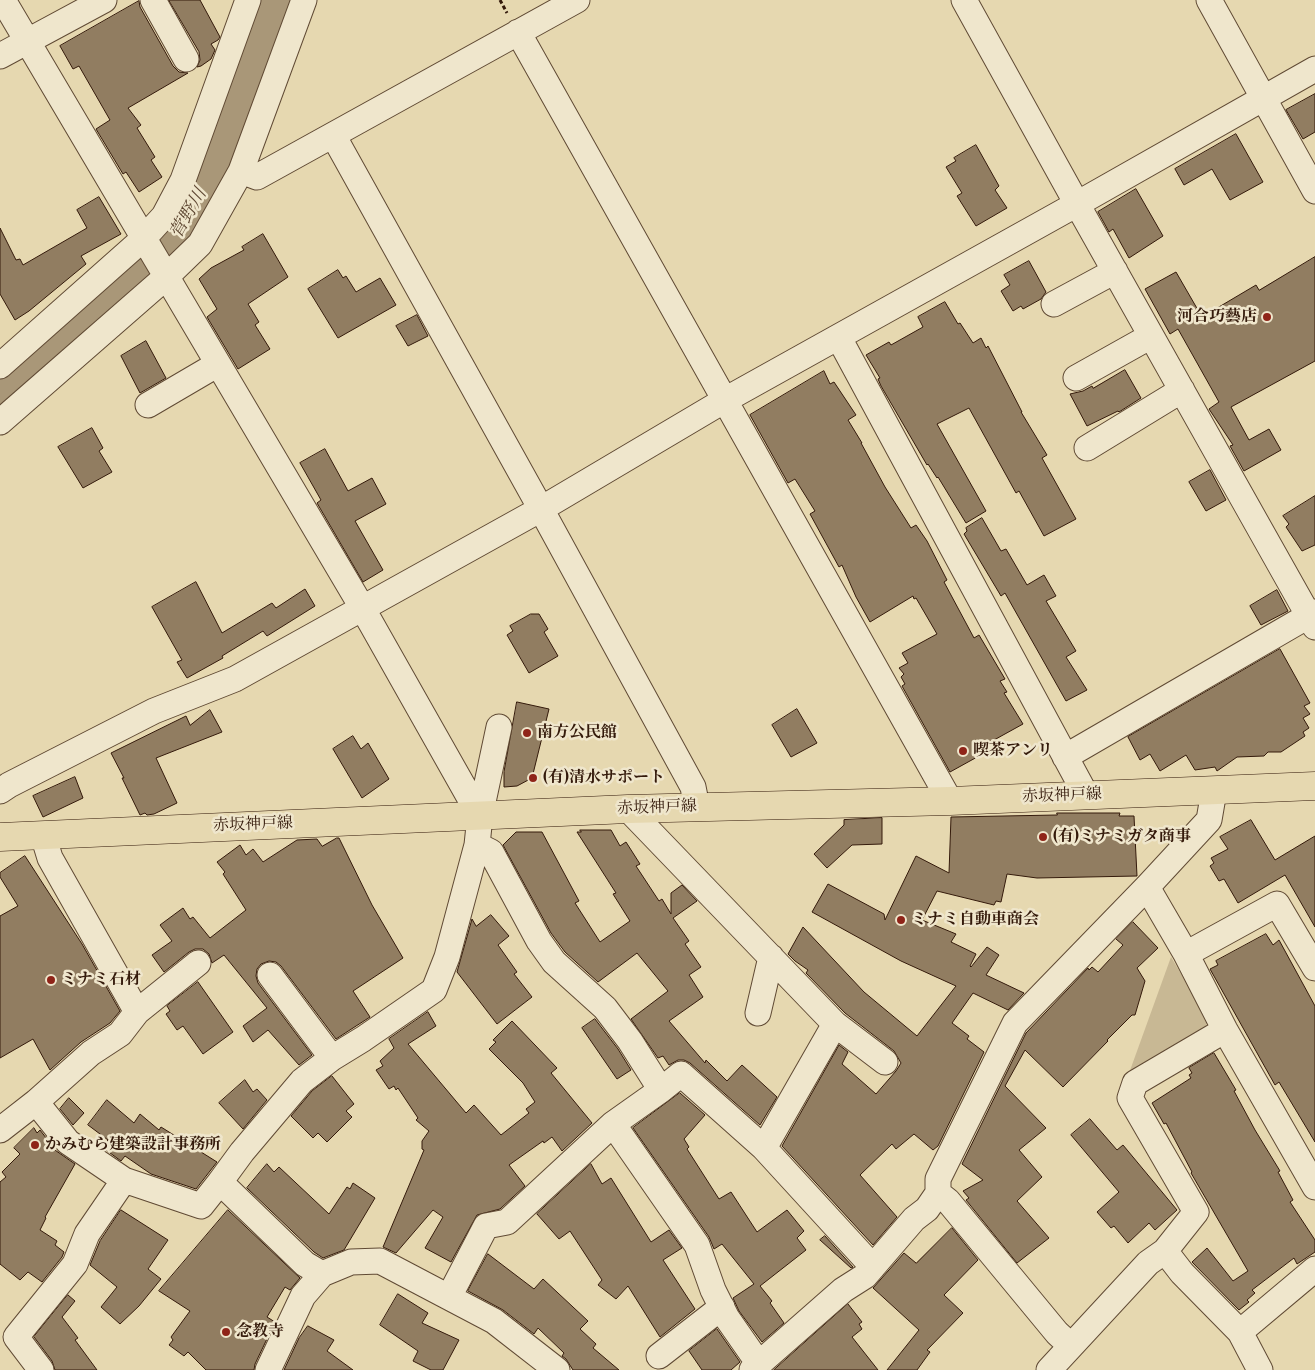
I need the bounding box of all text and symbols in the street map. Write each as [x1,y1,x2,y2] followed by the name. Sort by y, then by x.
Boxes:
[166,185,212,243] water label: 菅野川
[1177,307,1257,327] place label: 河合巧藝店
[1261,311,1273,323] marker: 河合巧藝店
[537,723,617,743] place label: 南方公民館
[521,727,533,739] marker: 南方公民館
[973,741,1053,761] place label: 喫茶アンリ
[957,745,969,757] marker: 喫茶アンリ
[543,768,665,788] place label: (有)清水サポート
[527,772,539,784] marker: (有)清水サポート
[1022,785,1102,807] street label: 赤坂神戸線
[617,797,697,819] street label: 赤坂神戸線
[213,814,293,836] street label: 赤坂神戸線
[1053,827,1191,847] place label: (有)ミナミガタ商事
[1037,831,1049,843] marker: (有)ミナミガタ商事
[911,910,1039,930] place label: ミナミ自動車商会
[895,914,907,926] marker: ミナミ自動車商会
[61,970,141,990] place label: ミナミ石材
[45,974,57,986] marker: ミナミ石材
[45,1135,221,1155] place label: かみむら建築設計事務所
[29,1139,41,1151] marker: かみむら建築設計事務所
[236,1322,284,1342] place label: 念教寺
[220,1326,232,1338] marker: 念教寺

